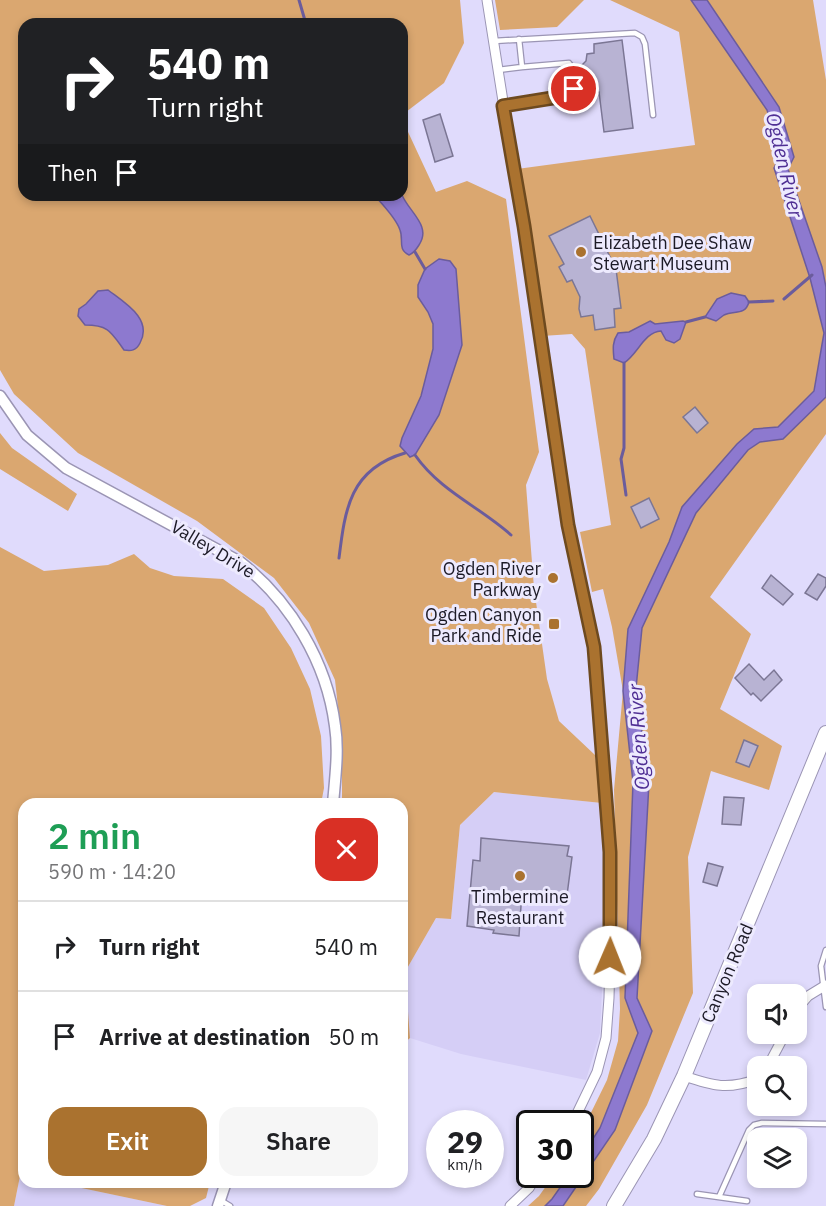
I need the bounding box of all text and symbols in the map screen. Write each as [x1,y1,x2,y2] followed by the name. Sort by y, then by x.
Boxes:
[147,36,270,91] text: 540 m
[48,42,126,120] icon: right
[548,63,599,114] pin
[557,72,590,105] icon: arrive
[147,89,264,124] text: Turn right
[760,110,810,221] water label: Ogden River
[110,156,143,189] icon: arrive
[48,158,98,187] text: Then
[593,231,752,275] place label: Elizabeth Dee Shaw Stewart Museum
[574,245,588,259] marker: Elizabeth Dee Shaw Stewart Museum
[167,515,260,583] street label: Valley Drive
[443,557,541,601] place label: Ogden River Parkway
[546,571,560,585] marker: Ogden River Parkway
[425,603,542,647] place label: Ogden Canyon Park and Ride
[547,617,561,631] marker: Ogden Canyon Park and Ride
[621,682,655,791] water label: Ogden River
[48,812,141,859] text: 2 min
[315,818,378,881] button: close
[48,858,176,885] text: 590 m · 14:20
[513,869,527,883] marker: Timbermine Restaurant
[471,885,569,929] place label: Timbermine Restaurant
[696,920,758,1026] street label: Canyon Road
[578,925,642,989] position arrow
[48,930,81,963] icon: right
[99,932,200,961] text: Turn right
[314,932,378,961] text: 540 m
[747,984,807,1188] map controls
[747,984,807,1044] button: sound
[48,1020,81,1053] icon: arrive
[99,1022,310,1051] text: Arrive at destination
[328,1022,379,1051] text: 50 m
[747,1056,807,1116] button: search
[48,1107,207,1176] button: Exit
[219,1107,378,1176] button: Share
[516,1110,594,1188] speed limit sign: 30
[447,1122,483,1161] text: 29
[747,1128,807,1188] button: layers
[447,1155,483,1174] text: km/h

